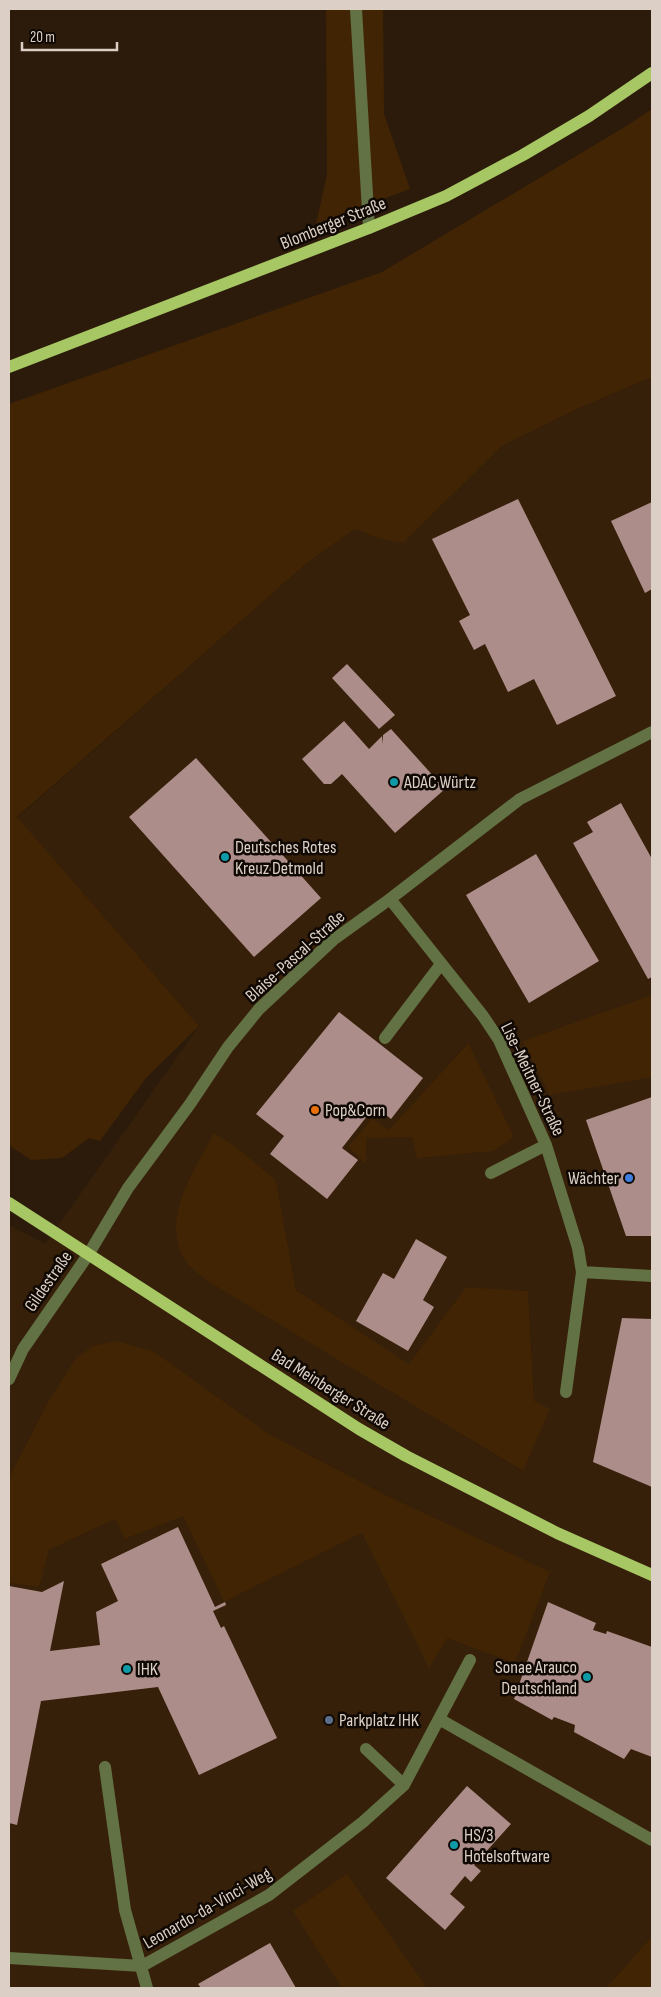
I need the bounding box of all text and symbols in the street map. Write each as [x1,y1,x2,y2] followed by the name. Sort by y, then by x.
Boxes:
[22,20,118,52] scale bar
[30,28,55,47] text: 20 m
[277,193,389,254] street label: Blomberger Straße
[403,772,477,793] place label: ADAC Würtz
[388,776,400,788] marker: ADAC Würtz
[235,837,337,879] place label: Deutsches Rotes Kreuz Detmold
[219,851,231,863] marker: Deutsches Rotes Kreuz Detmold
[241,906,349,1006] street label: Blaise-Pascal-Straße
[496,1019,569,1139] street label: Lise-Meitner-Straße
[325,1100,386,1121] place label: Pop&Corn
[309,1104,321,1116] marker: Pop&Corn
[568,1168,619,1189] place label: Wächter
[623,1172,635,1184] marker: Wächter
[20,1247,77,1316] street label: Gildestraße
[268,1345,394,1434] street label: Bad Meinberger Straße
[495,1657,577,1699] place label: Sonae Arauco Deutschland
[137,1659,159,1680] place label: IHK
[121,1663,133,1675] marker: IHK
[581,1671,593,1683] marker: Sonae Arauco Deutschland
[339,1710,420,1731] place label: Parkplatz IHK
[323,1714,335,1726] marker: Parkplatz IHK
[464,1825,550,1867] place label: HS/3 Hotelsoftware
[448,1839,460,1851] marker: HS/3 Hotelsoftware
[139,1863,275,1954] street label: Leonardo-da-Vinci-Weg

